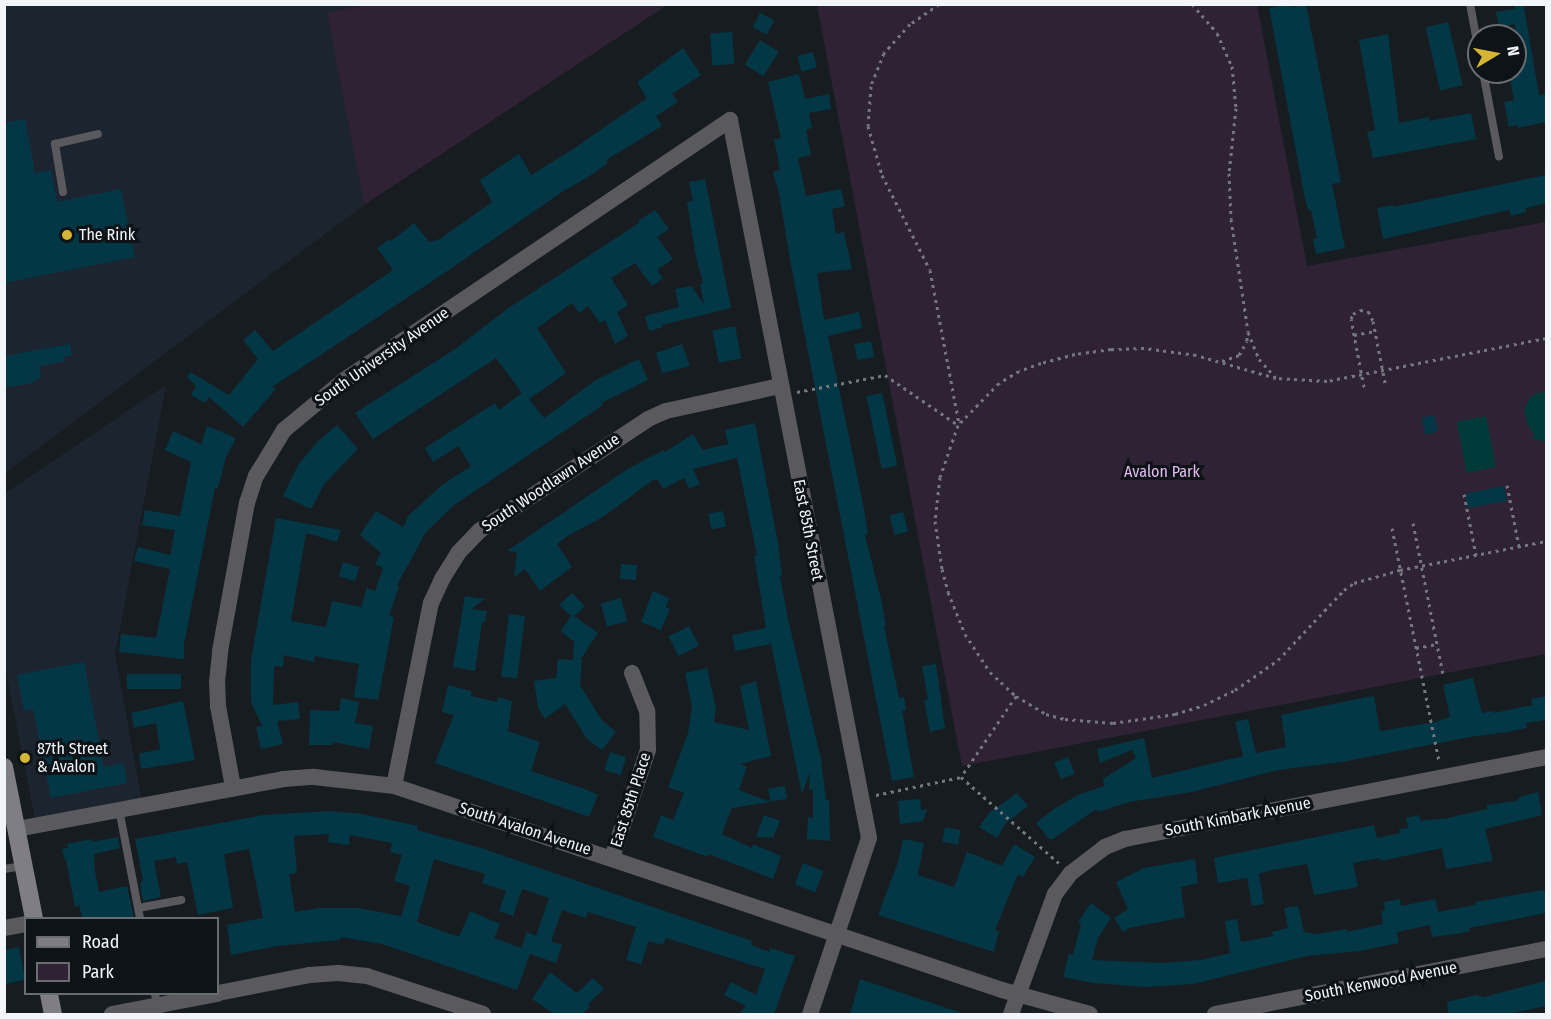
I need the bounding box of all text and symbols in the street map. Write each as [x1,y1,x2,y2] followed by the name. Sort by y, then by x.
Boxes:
[1467,24,1527,84] north arrow
[1503,45,1523,58] text: N
[79,225,135,245] place label: The Rink
[60,228,74,242] marker: The Rink
[311,303,453,411] street label: South University Avenue
[478,430,624,536] street label: South Woodlawn Avenue
[1124,462,1200,482] park label: Avalon Park
[789,478,827,582] street label: East 85th Street
[37,739,108,777] place label: 87th Street & Avalon
[607,750,655,850] street label: East 85th Place
[18,751,32,765] marker: 87th Street & Avalon
[1164,793,1312,841] street label: South Kimbark Avenue
[456,799,594,859] street label: South Avalon Avenue
[24,917,219,995] legend
[82,931,119,953] text: Road
[1303,958,1459,1006] street label: South Kenwood Avenue
[82,961,114,983] text: Park

